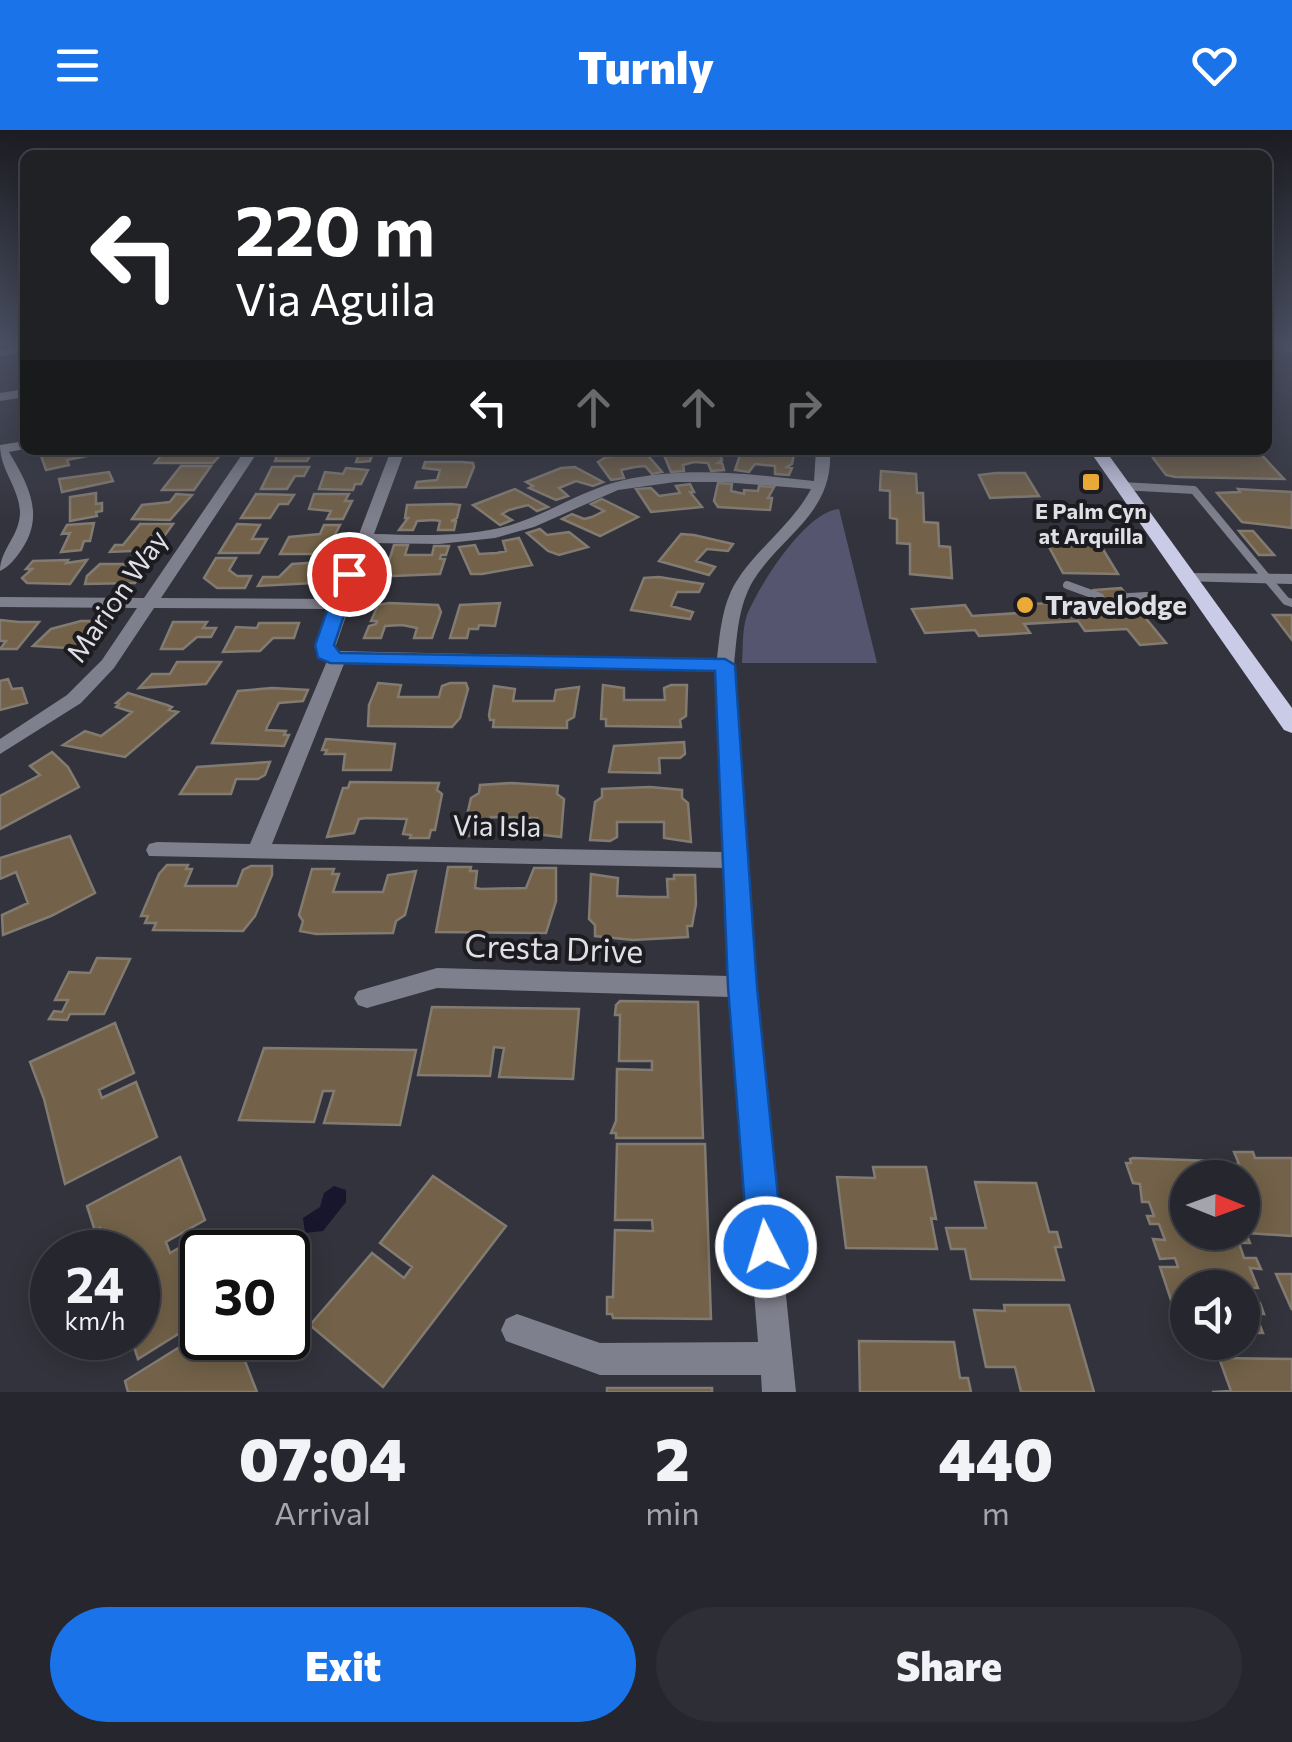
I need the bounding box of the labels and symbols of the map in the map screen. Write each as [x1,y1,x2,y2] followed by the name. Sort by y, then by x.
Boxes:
[1080,471,1102,493] marker: E Palm Cyn at Arquilla
[1035,497,1147,549] place label: E Palm Cyn at Arquilla
[58,523,174,668] street label: Marion Way
[307,532,392,617] pin
[1045,587,1187,621] place label: Travelodge
[1014,594,1036,616] marker: Travelodge
[452,807,542,843] street label: Via Isla
[464,924,644,970] street label: Cresta Drive
[1170,1160,1260,1250] north arrow
[714,1195,818,1299] position arrow
[180,1230,310,1360] speed limit sign: 30

